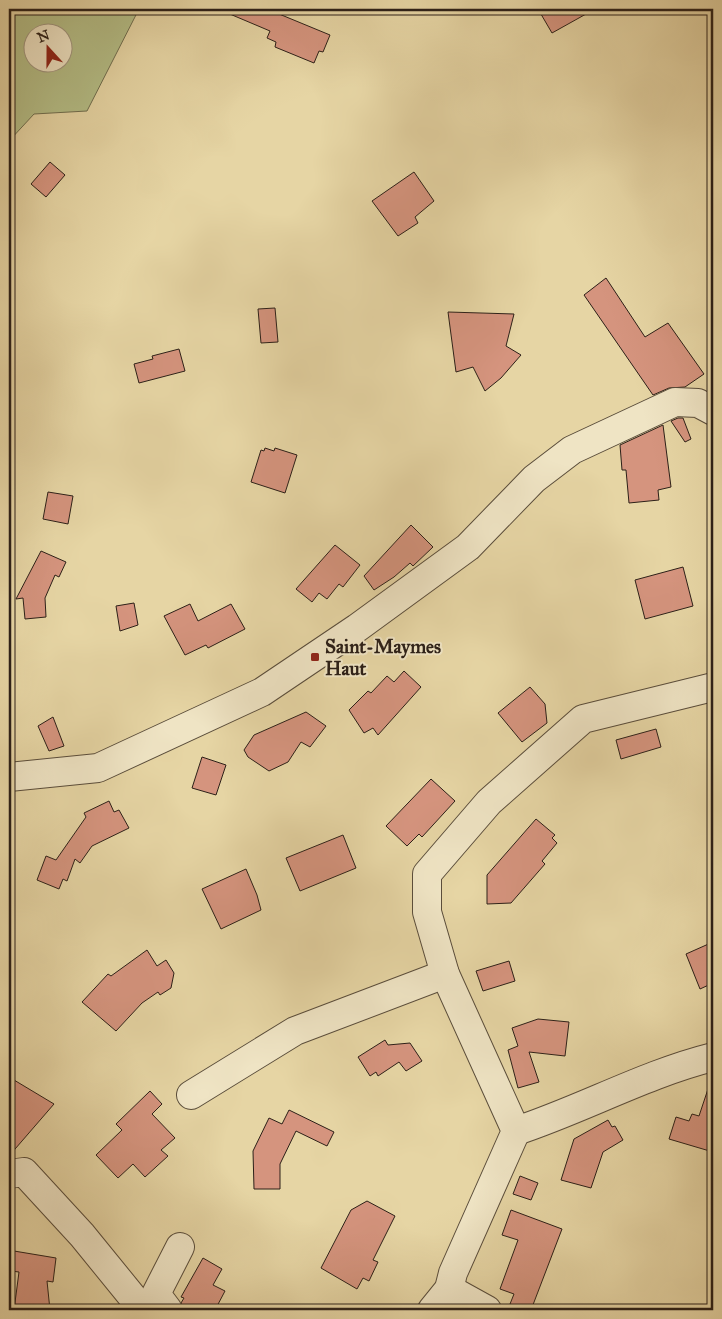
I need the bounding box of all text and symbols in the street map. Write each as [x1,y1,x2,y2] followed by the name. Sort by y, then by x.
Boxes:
[22,22,72,72] north arrow
[35,26,52,46] text: N
[325,635,441,680] place label: Saint-Maymes Haut
[309,651,321,663] marker: Saint-Maymes Haut

